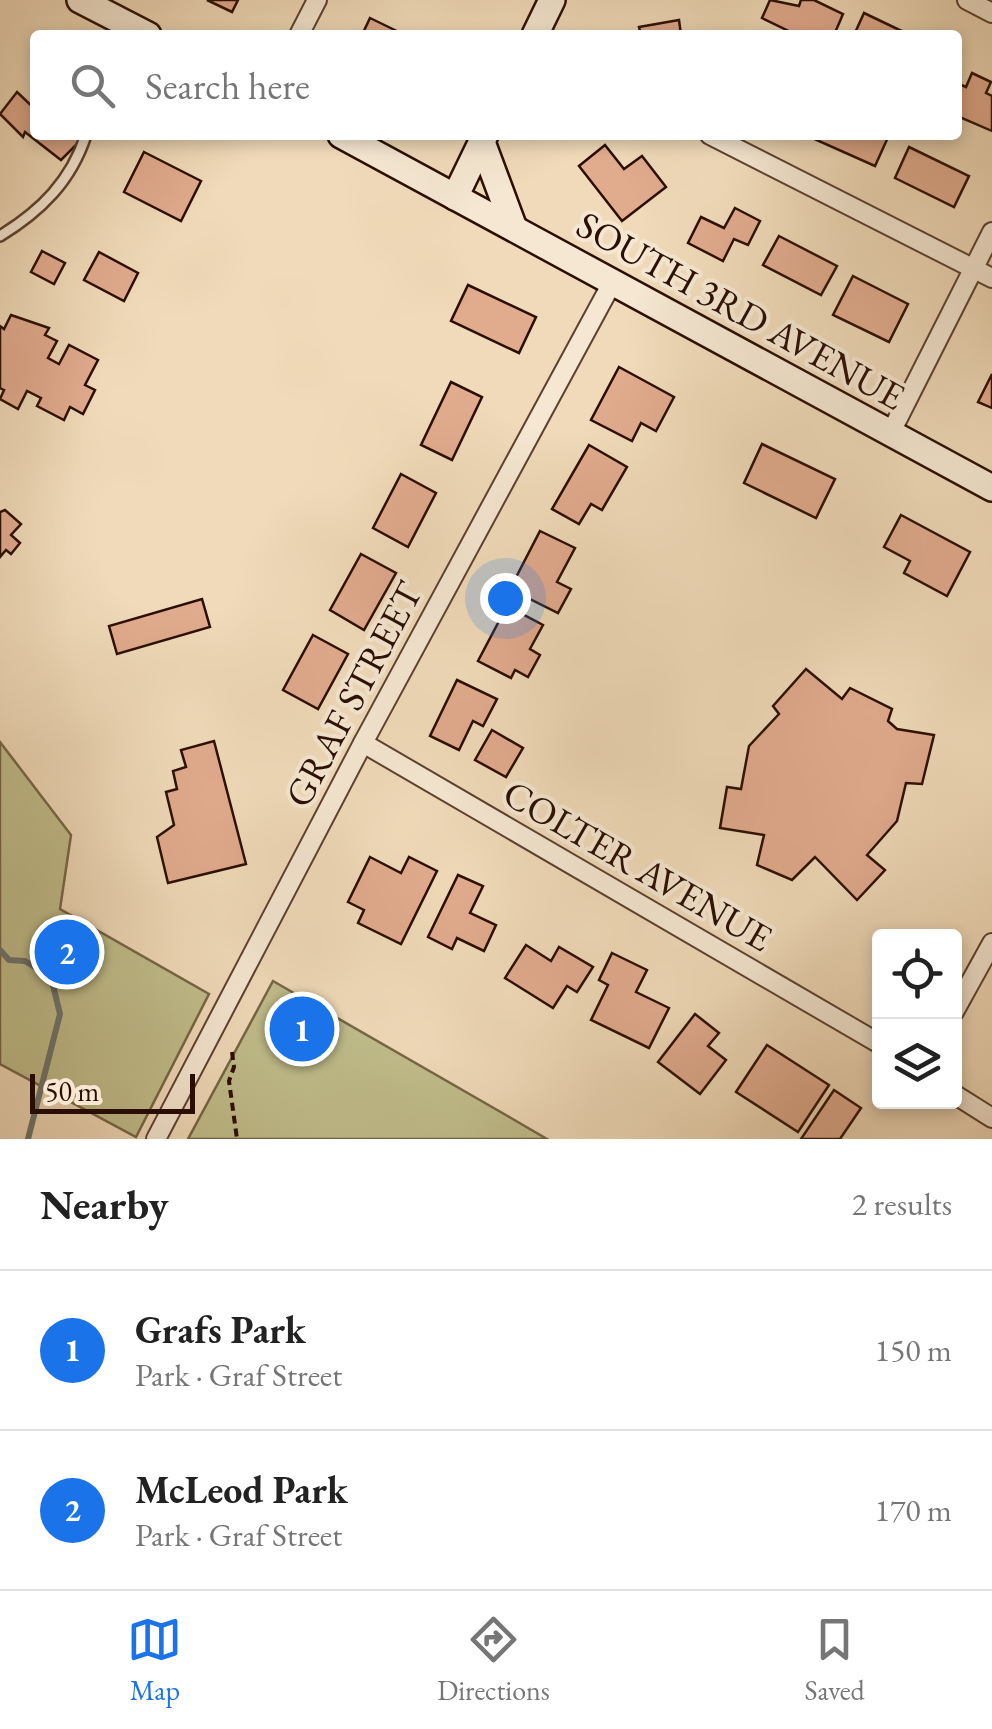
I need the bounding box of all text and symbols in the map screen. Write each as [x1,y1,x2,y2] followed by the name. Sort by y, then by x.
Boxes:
[30,30,962,140] search box
[65,58,120,113] icon: search
[145,61,310,110] text: Search here
[568,199,914,421] street label: SOUTH 3RD AVENUE
[273,572,433,815] street label: GRAF STREET
[480,573,531,624] your location
[495,768,781,962] street label: COLTER AVENUE
[34,914,100,990] pin: 2
[872,929,962,1109] map controls
[872,929,962,1019] button: locate
[270,992,334,1066] pin: 1
[872,1019,962,1109] button: layers
[30,1069,195,1114] scale bar
[45,1073,99,1109] text: 50 m
[40,1177,169,1232] text: Nearby
[852,1183,952,1225] text: 2 results
[135,1305,306,1354] text: Grafs Park
[64,1329,81,1371] text: 1
[875,1329,952,1371] text: 150 m
[135,1354,342,1396] text: Park · Graf Street
[135,1465,348,1514] text: McLeod Park
[64,1489,81,1531] text: 2
[875,1489,952,1531] text: 170 m
[135,1514,342,1556] text: Park · Graf Street
[127,1612,182,1708] tab: Map
[437,1612,550,1708] tab: Directions
[805,1612,865,1708] tab: Saved

